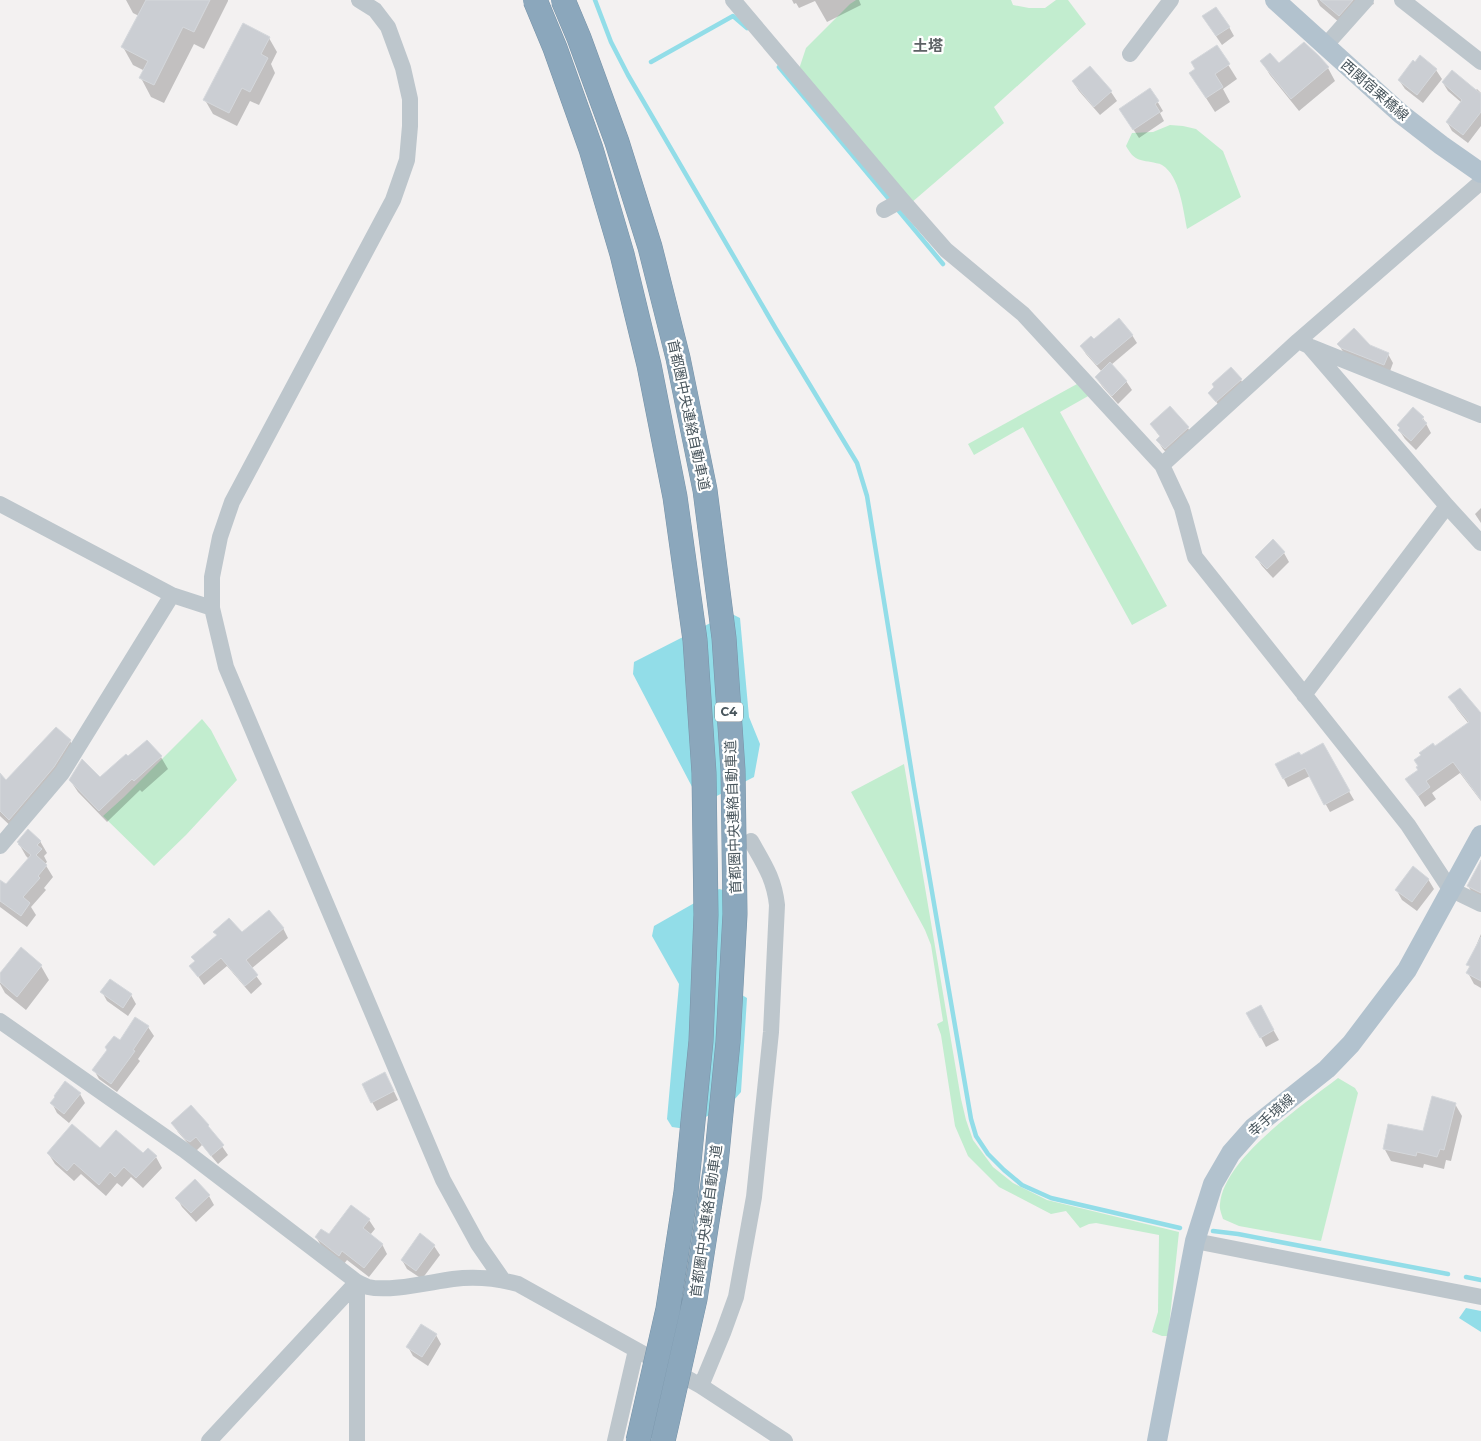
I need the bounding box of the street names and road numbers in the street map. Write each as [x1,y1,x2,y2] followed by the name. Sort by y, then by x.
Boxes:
[1337,56,1413,124] street label: 西関宿栗橋線
[664,338,714,492] street label: 首都圏中央連絡自動車道
[715,702,743,722] road number: C4
[721,740,745,894] street label: 首都圏中央連絡自動車道
[1244,1090,1298,1140] street label: 幸手境線
[686,1143,726,1299] street label: 首都圏中央連絡自動車道

